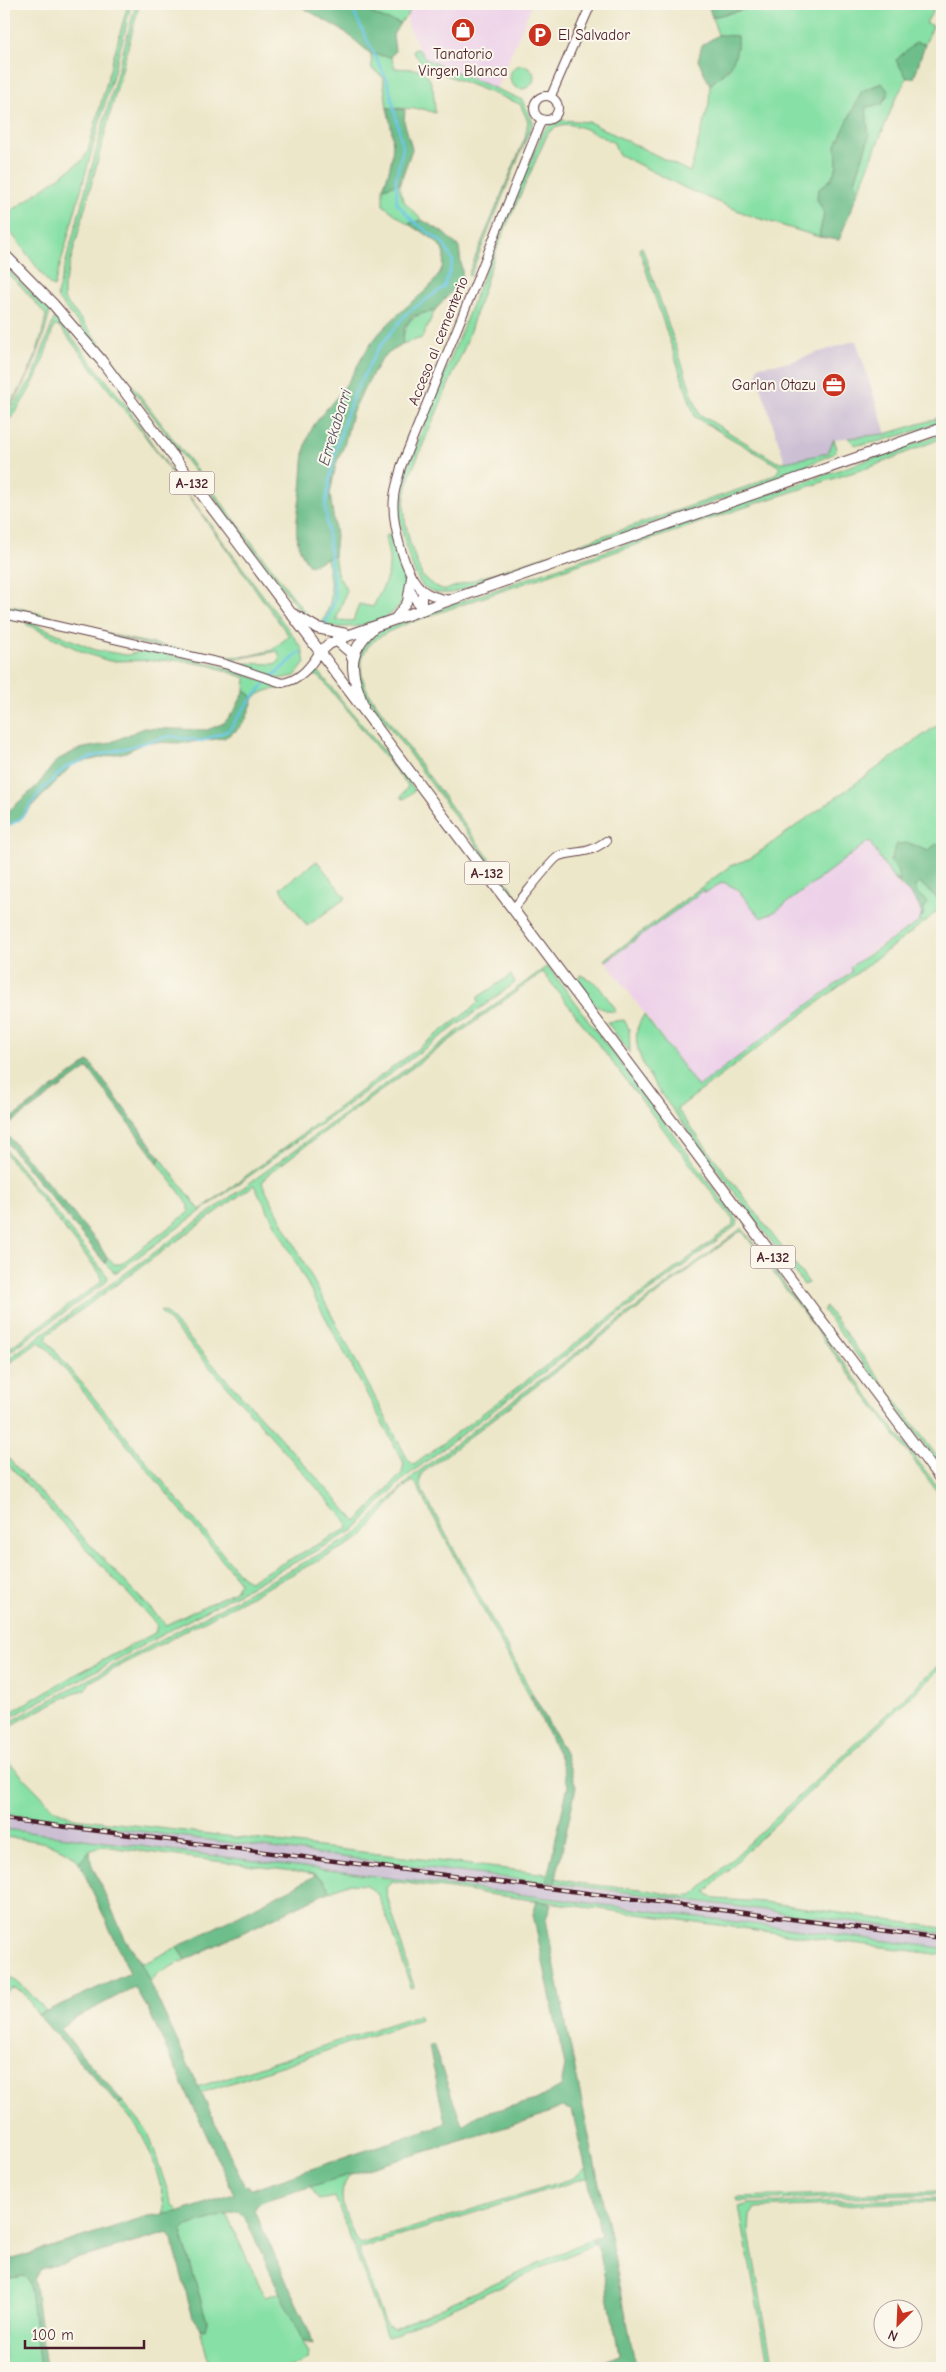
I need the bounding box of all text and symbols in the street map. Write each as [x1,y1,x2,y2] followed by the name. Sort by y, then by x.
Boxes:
[450,17,476,43] shop icon: Tanatorio Virgen Blanca
[527,22,553,48] parking icon: El Salvador
[558,26,630,44] place label: El Salvador
[418,45,508,80] place label: Tanatorio Virgen Blanca
[404,274,472,408] street label: Acceso al cementerio
[821,372,847,398] office icon: Garlan Otazu
[732,376,816,394] place label: Garlan Otazu
[315,386,355,468] water label: Errekabarri
[170,472,214,494] road number: A-132
[464,861,510,884] road number: A-132
[750,1246,796,1268] road number: A-132
[874,2300,924,2350] north arrow
[25,2317,144,2349] scale bar
[32,2326,74,2344] text: 100 m
[885,2326,901,2345] text: N

